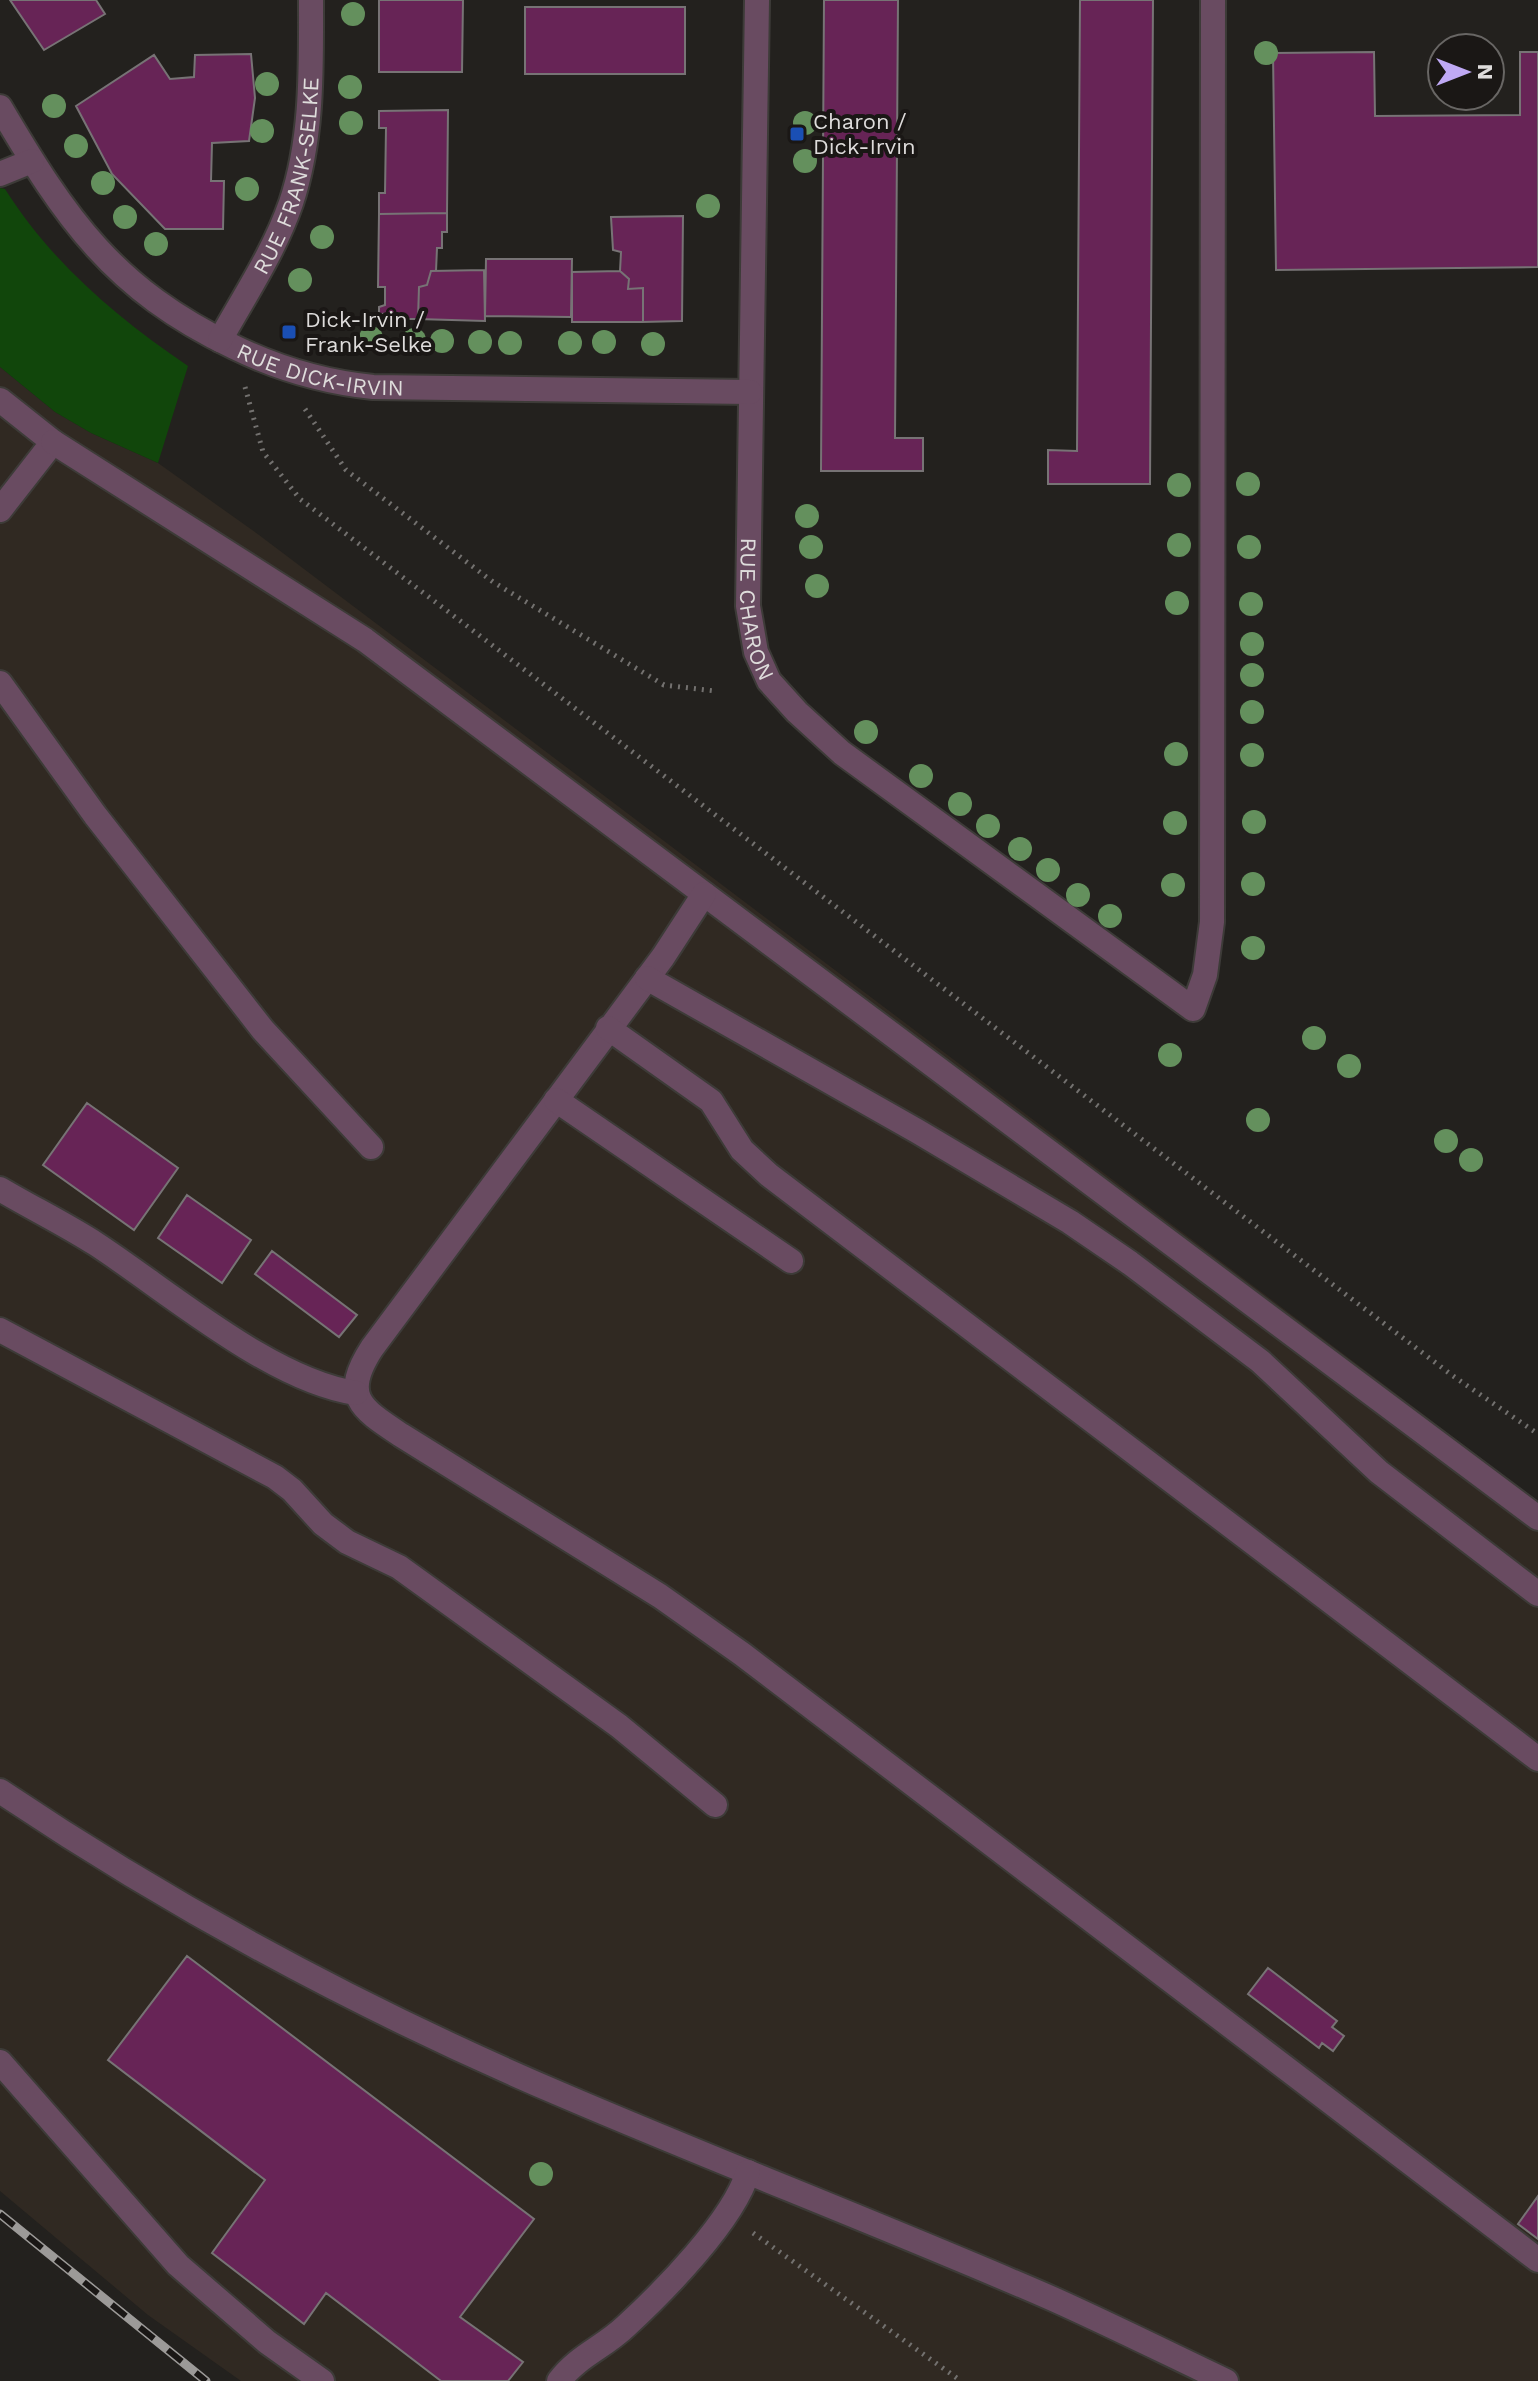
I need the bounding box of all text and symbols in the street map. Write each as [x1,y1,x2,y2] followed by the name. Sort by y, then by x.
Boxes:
[1426,32,1506,112] north arrow
[1473,64,1498,80] text: N
[248,77,323,278] street label: RUE FRANK-SELKE
[813,109,916,159] place label: Charon / Dick-Irvin
[788,125,806,143] marker: Charon / Dick-Irvin
[305,307,433,357] place label: Dick-Irvin / Frank-Selke
[280,323,298,341] marker: Dick-Irvin / Frank-Selke
[233,338,404,400] street label: RUE DICK-IRVIN
[735,537,780,684] street label: RUE CHARON

